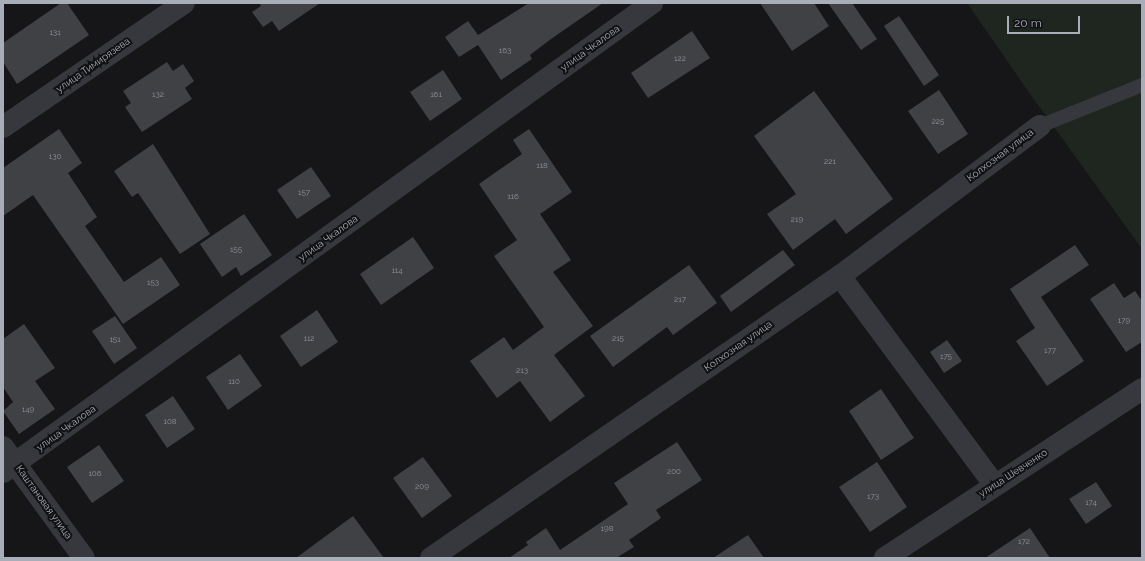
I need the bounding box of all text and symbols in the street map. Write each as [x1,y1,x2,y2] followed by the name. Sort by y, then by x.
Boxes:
[1009,8,1082,34] scale bar
[1014,16,1042,30] text: 20 m
[558,22,622,74] street label: улица Чкалова
[49,28,61,38] house number: 131
[54,35,132,95] street label: улица Тимирязева
[499,46,511,56] house number: 163
[674,54,686,64] house number: 122
[152,90,164,100] house number: 132
[430,90,442,100] house number: 161
[932,117,944,127] house number: 225
[964,126,1036,184] street label: Колхозная улица
[49,152,61,162] house number: 130
[824,157,836,167] house number: 221
[536,161,548,171] house number: 118
[298,188,310,198] house number: 157
[507,192,519,202] house number: 116
[296,212,360,264] street label: улица Чкалова
[791,215,803,225] house number: 219
[230,245,242,255] house number: 155
[391,266,403,276] house number: 114
[147,278,159,288] house number: 153
[674,295,686,305] house number: 217
[1118,316,1130,326] house number: 179
[702,318,774,374] street label: Колхозная улица
[303,334,315,344] house number: 112
[612,334,624,344] house number: 215
[109,335,121,345] house number: 151
[1044,346,1056,356] house number: 177
[940,352,952,362] house number: 175
[516,366,528,376] house number: 213
[228,377,240,387] house number: 110
[34,402,98,454] street label: улица Чкалова
[22,405,34,415] house number: 149
[163,417,177,427] house number: 108
[976,446,1050,500] street label: улица Шевченко
[13,463,75,541] street label: Каштановая улица
[667,467,681,477] house number: 200
[88,469,102,479] house number: 106
[415,482,429,492] house number: 209
[867,492,879,502] house number: 173
[1085,498,1097,508] house number: 174
[601,524,613,534] house number: 198
[1018,537,1030,547] house number: 172

